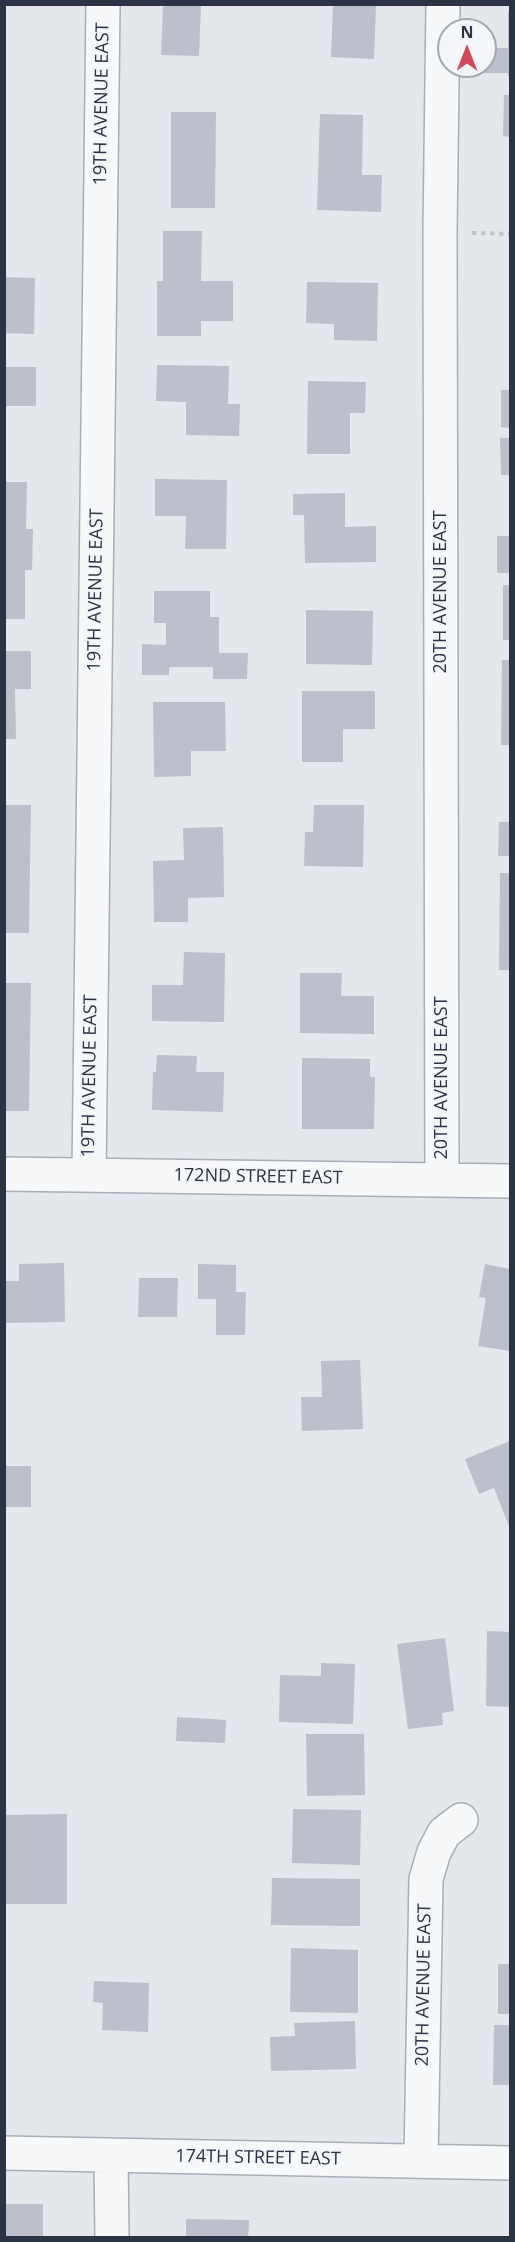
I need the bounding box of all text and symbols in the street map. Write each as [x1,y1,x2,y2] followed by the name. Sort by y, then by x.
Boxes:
[437,18,497,78] north arrow
[460,21,474,43] text: N
[90,22,114,186] street label: 19TH AVENUE EAST
[84,508,108,672] street label: 19TH AVENUE EAST
[430,510,452,674] street label: 20TH AVENUE EAST
[78,994,102,1158] street label: 19TH AVENUE EAST
[431,996,453,1160] street label: 20TH AVENUE EAST
[173,1165,343,1189] street label: 172ND STREET EAST
[412,1903,436,2067] street label: 20TH AVENUE EAST
[175,2146,341,2170] street label: 174TH STREET EAST

